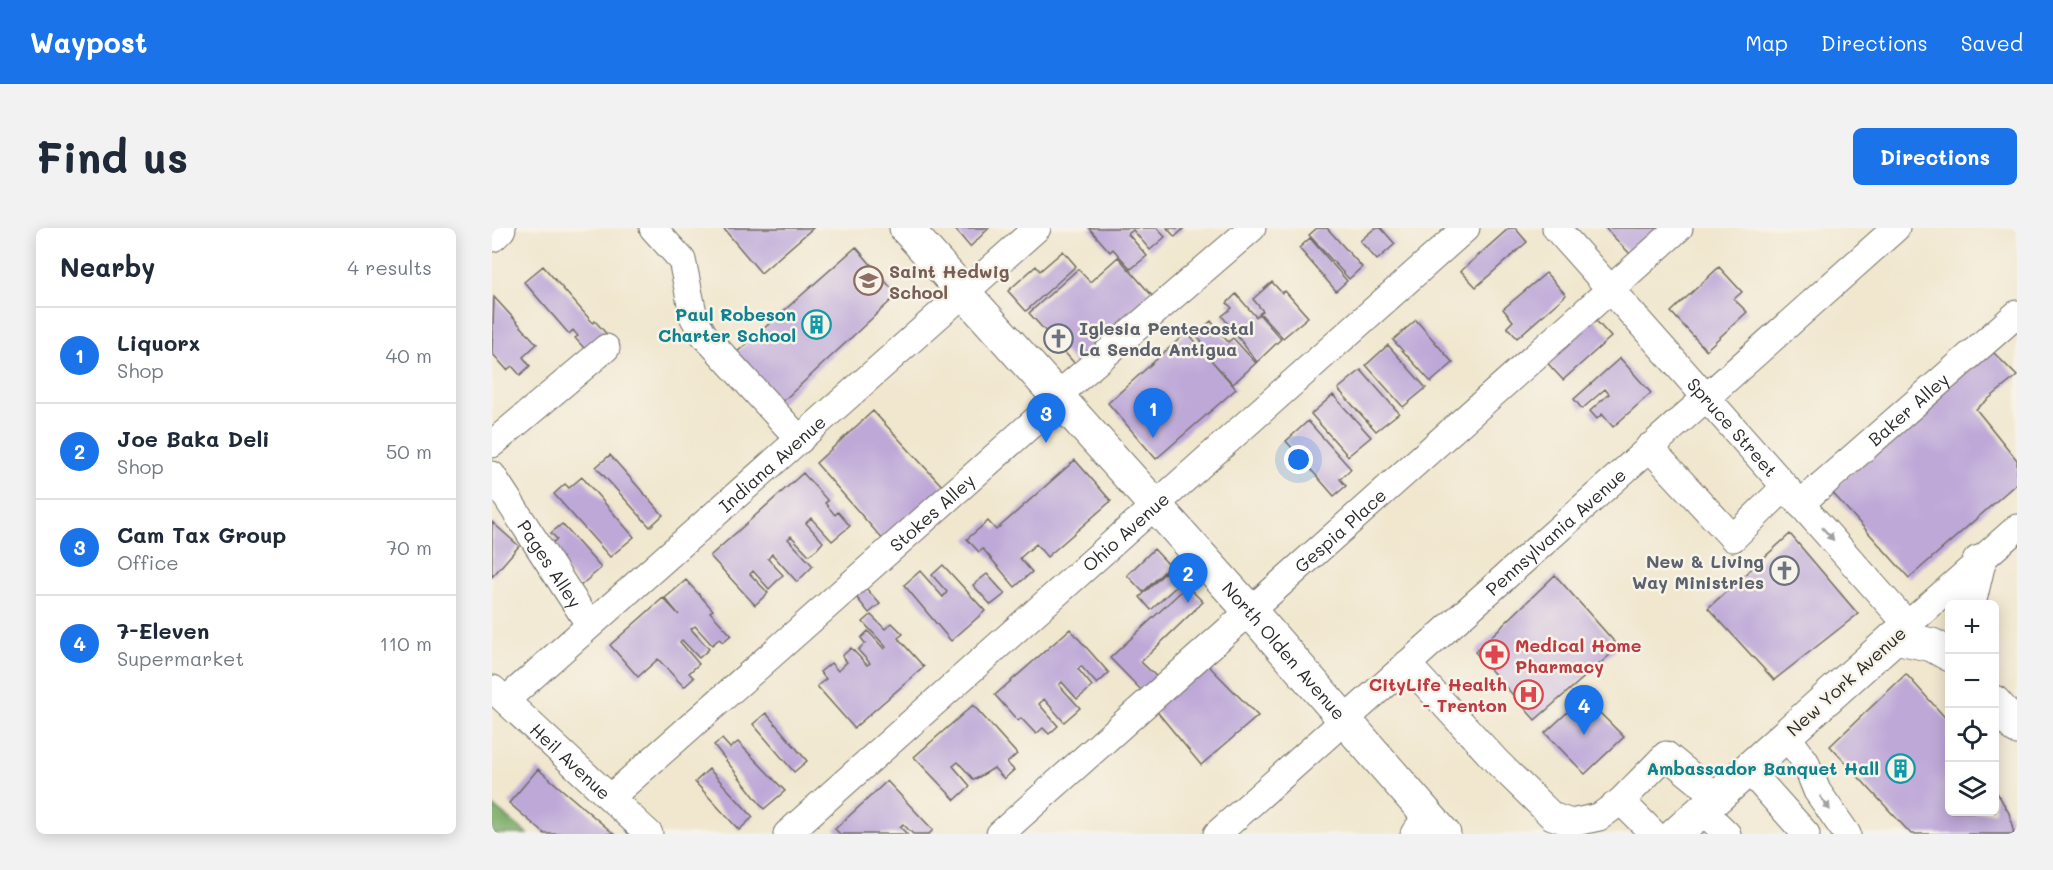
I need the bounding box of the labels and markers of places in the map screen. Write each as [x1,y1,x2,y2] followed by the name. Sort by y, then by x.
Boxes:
[889,259,1010,304] place label: Saint Hedwig School
[852,265,884,297] school or university icon: Saint Hedwig School
[658,302,796,347] place label: Paul Robeson Charter School
[801,308,833,340] building icon: Paul Robeson Charter School
[1079,316,1254,361] place label: Iglesia Pentecostal La Senda Antigua
[1042,322,1074,354] church icon: Iglesia Pentecostal La Senda Antigua
[1134,388,1172,438] pin: 1
[1026,394,1066,443] pin: 3
[1632,549,1764,594] place label: New & Living Way Ministries
[1168,554,1208,603] pin: 2
[1769,555,1801,587] church icon: New & Living Way Ministries
[1515,633,1642,678] place label: Medical Home Pharmacy
[1478,639,1510,671] pharmacy icon: Medical Home Pharmacy
[1369,672,1507,717] place label: CityLife Health - Trenton
[1512,678,1544,710] hospital icon: CityLife Health - Trenton
[1564,686,1604,735] pin: 4
[1884,752,1916,784] building icon: Ambassador Banquet Hall
[1646,756,1879,780] place label: Ambassador Banquet Hall

